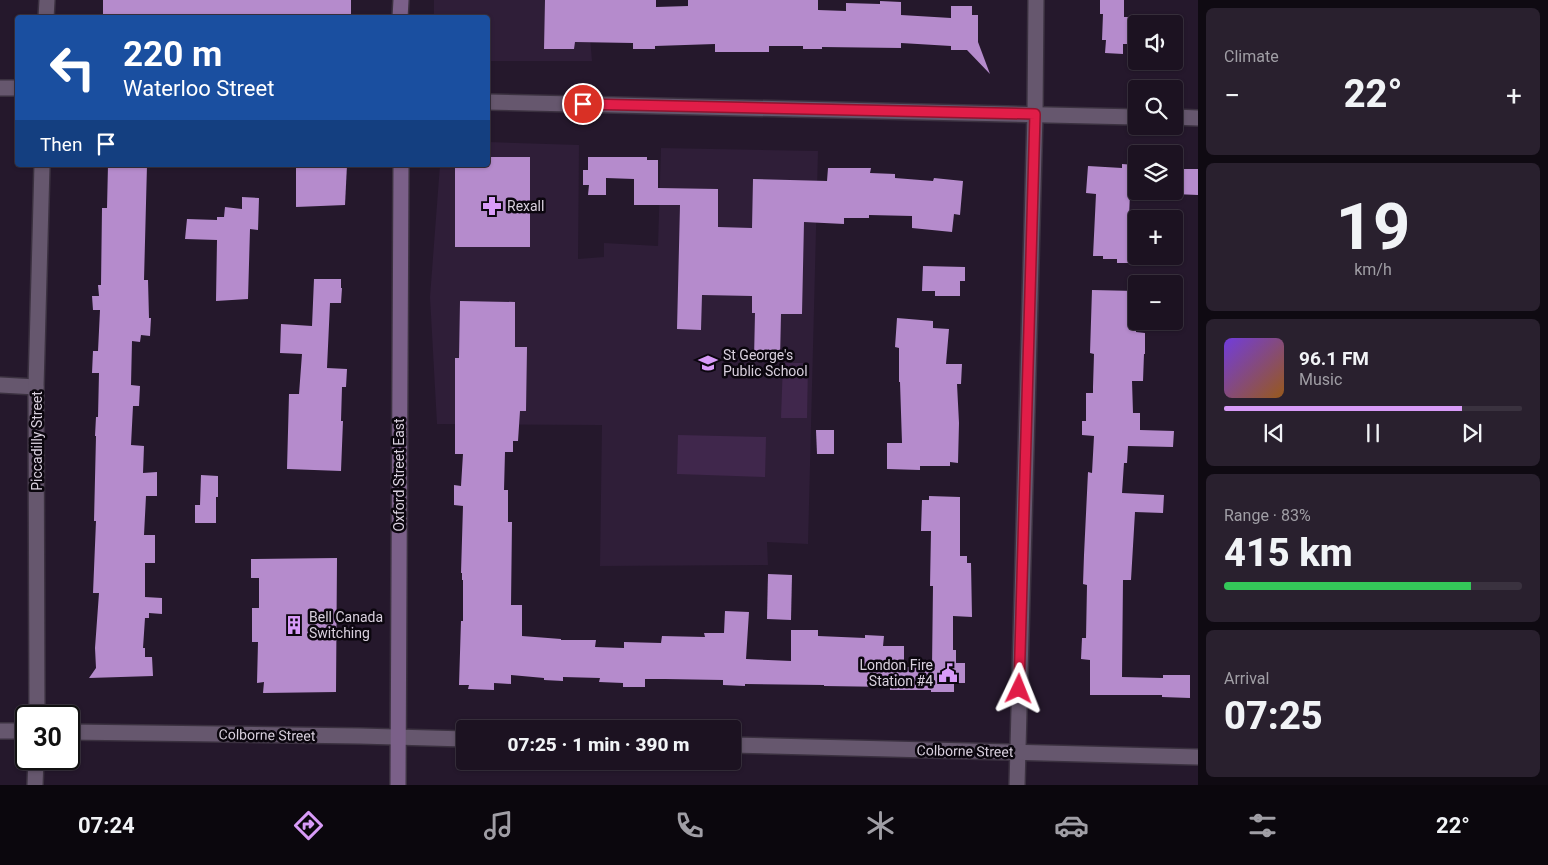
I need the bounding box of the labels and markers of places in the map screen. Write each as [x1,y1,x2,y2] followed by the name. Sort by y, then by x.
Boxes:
[562,83,604,125] pin
[481,195,503,217] pharmacy icon: Rexall
[507,198,544,214] place label: Rexall
[723,347,808,379] place label: St George's Public School
[697,352,719,374] school or university icon: St George's Public School
[309,609,383,641] place label: Bell Canada Switching
[283,614,305,636] building icon: Bell Canada Switching
[859,657,933,689] place label: London Fire Station #4
[937,662,959,684] public building icon: London Fire Station #4

